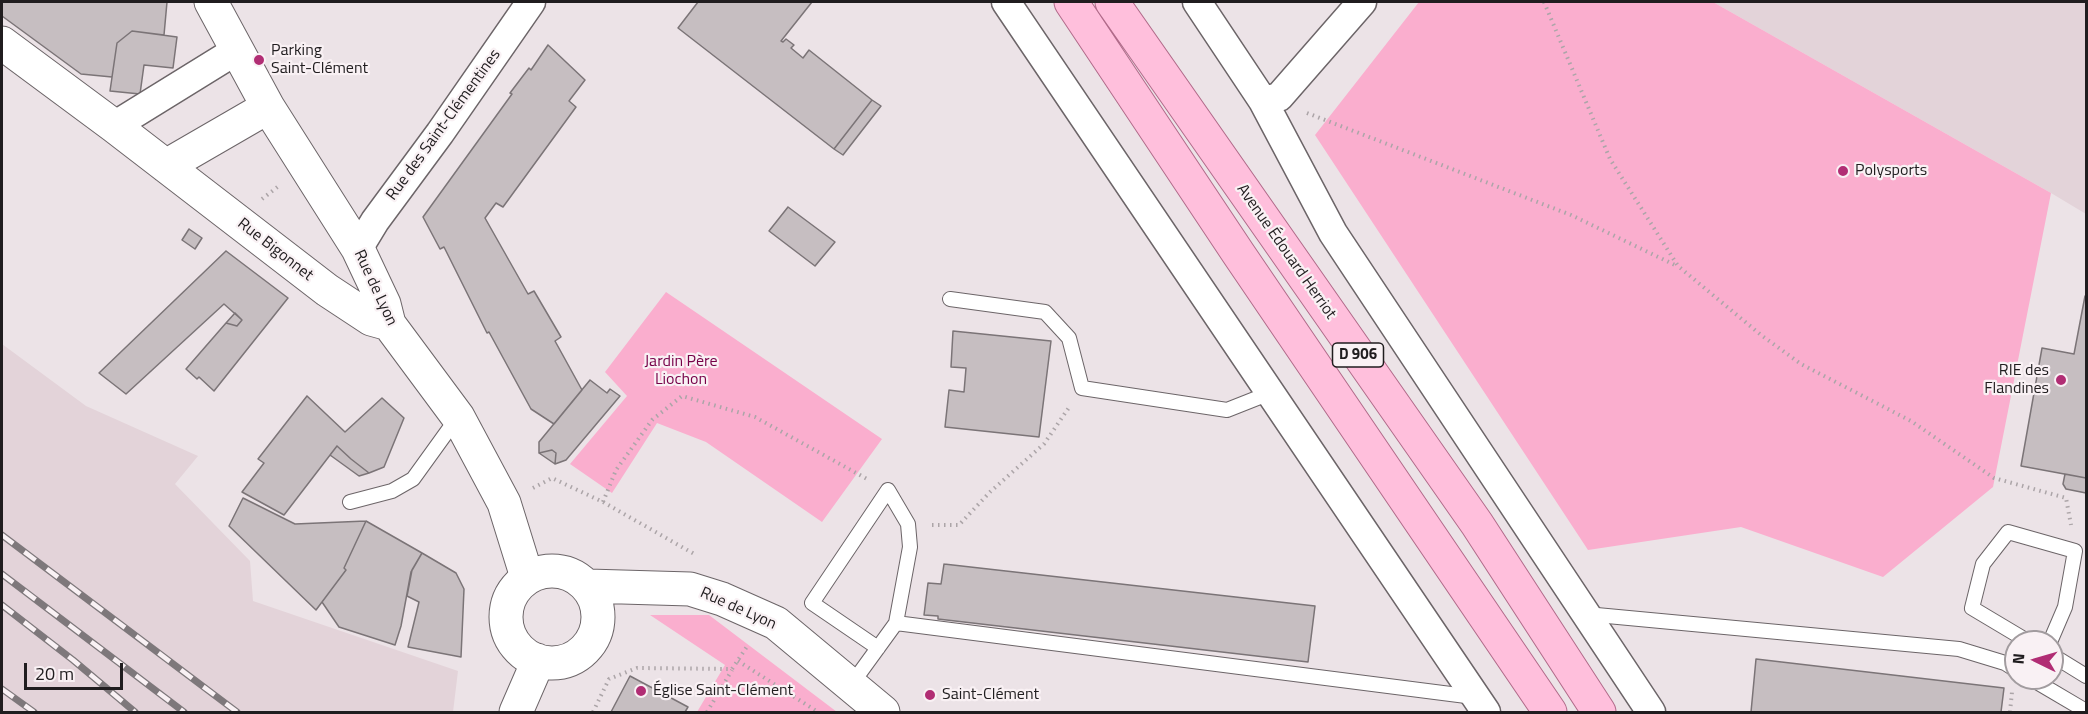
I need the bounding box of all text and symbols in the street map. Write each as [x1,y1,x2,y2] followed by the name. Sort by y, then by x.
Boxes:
[271,41,368,79] place label: Parking Saint-Clément
[383,46,505,204] street label: Rue des Saint-Clémentines
[252,53,266,67] marker: Parking Saint-Clément
[1855,161,1927,181] place label: Polysports
[1836,164,1850,178] marker: Polysports
[1232,181,1340,323] street label: Avenue Édouard Herriot
[233,214,317,286] street label: Rue Bigonnet
[349,247,401,329] street label: Rue de Lyon
[1332,343,1384,367] road number: D 906
[644,352,718,390] park label: Jardin Père Liochon
[1984,361,2049,399] place label: RIE des Flandines
[2054,373,2068,387] marker: RIE des Flandines
[697,584,779,634] street label: Rue de Lyon
[2004,630,2064,690] north arrow
[27,651,126,689] scale bar
[2006,652,2030,665] text: N
[35,660,74,687] text: 20 m
[653,681,793,701] place label: Église Saint-Clément
[634,684,648,698] marker: Église Saint-Clément
[942,685,1039,705] place label: Saint-Clément
[923,688,937,702] marker: Saint-Clément

